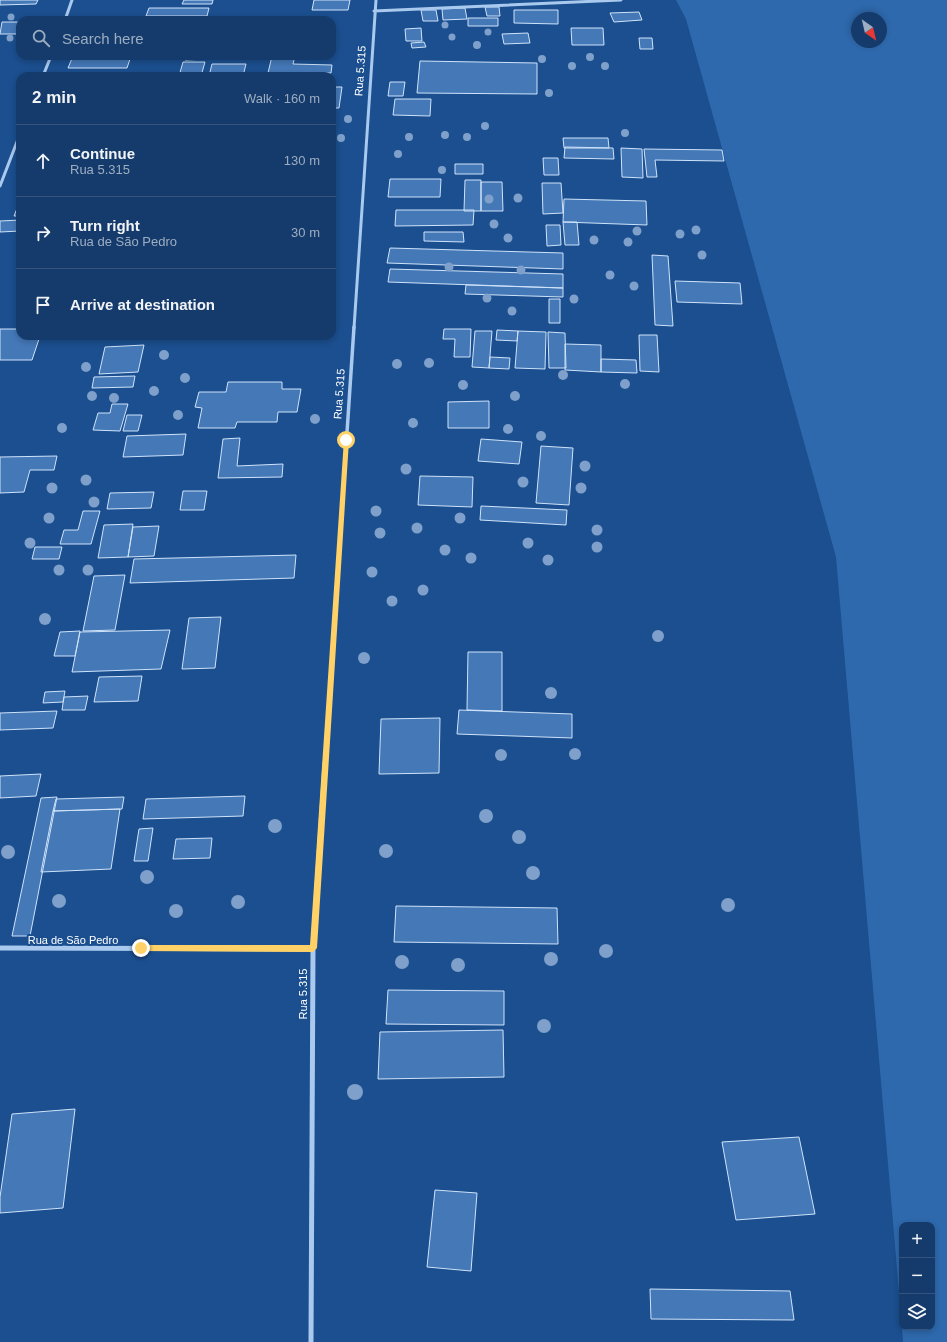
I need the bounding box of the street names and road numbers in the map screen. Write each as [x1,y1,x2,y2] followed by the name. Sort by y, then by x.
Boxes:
[352,45,368,97] street label: Rua 5.315
[331,368,347,420] street label: Rua 5.315
[28,934,118,946] street label: Rua de São Pedro
[297,969,309,1019] street label: Rua 5.315

